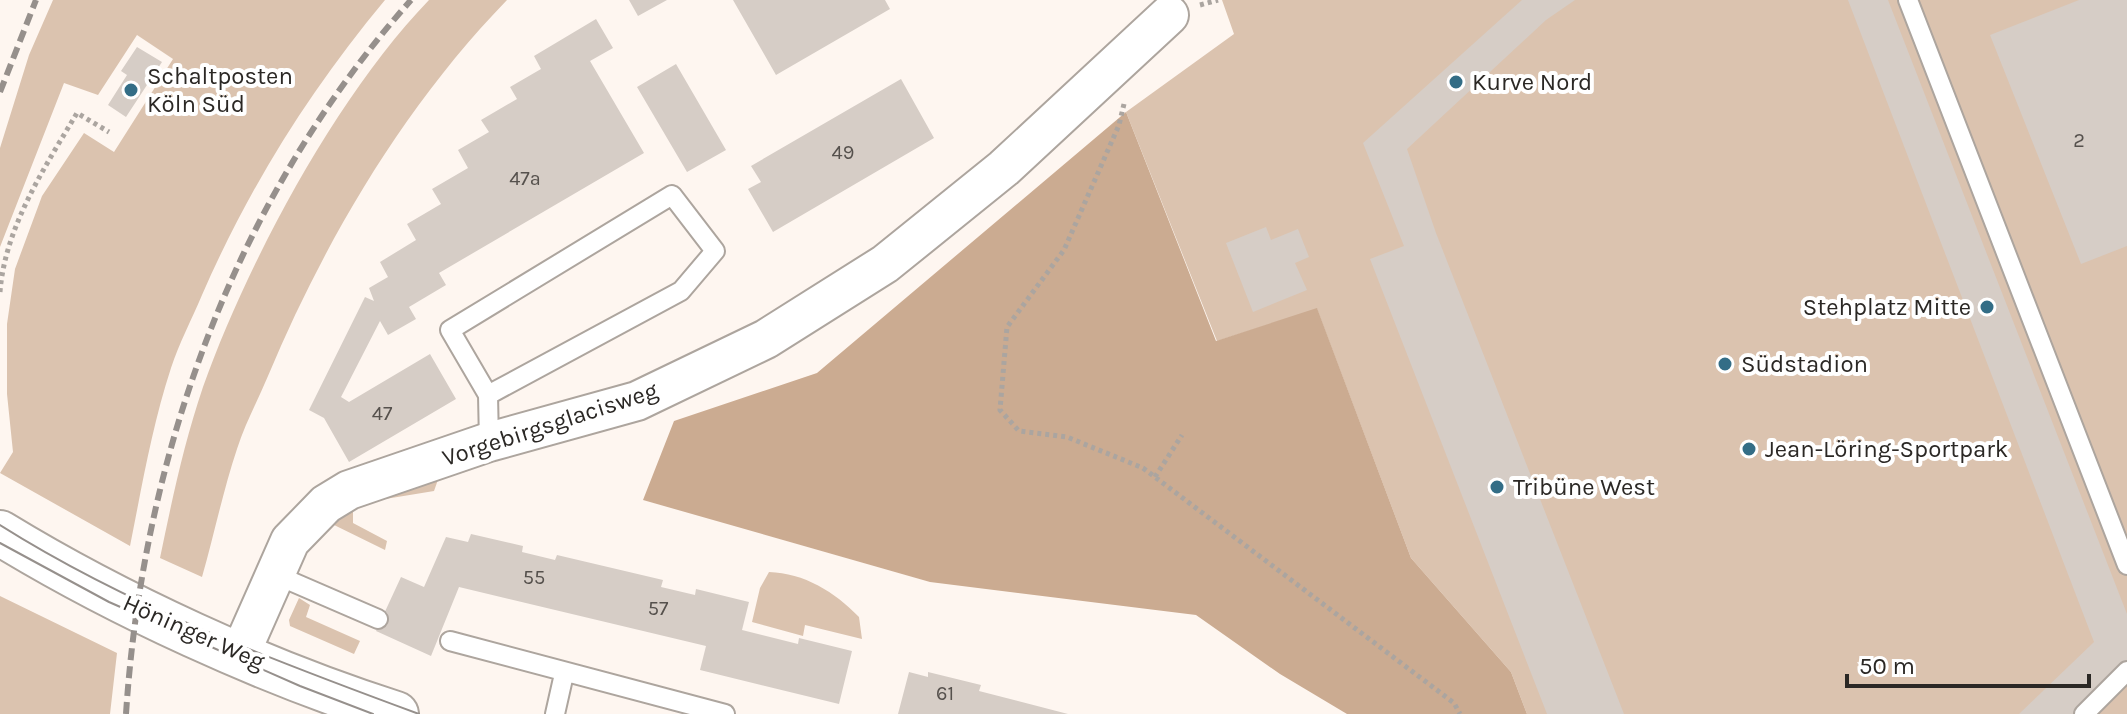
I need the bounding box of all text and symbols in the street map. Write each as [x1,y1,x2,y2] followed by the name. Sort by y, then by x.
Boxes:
[147,62,293,118] place label: Schaltposten Köln Süd
[1472,68,1592,96] place label: Kurve Nord
[1447,73,1465,91] marker: Kurve Nord
[122,81,140,99] marker: Schaltposten Köln Süd
[2073,129,2085,152] house number: 2
[832,141,854,164] house number: 49
[509,167,541,190] house number: 47a
[1803,293,1971,321] place label: Stehplatz Mitte
[1978,298,1996,316] marker: Stehplatz Mitte
[1741,350,1868,378] place label: Südstadion
[1716,355,1734,373] marker: Südstadion
[439,376,662,472] street label: Vorgebirgsglacisweg
[372,402,393,425] house number: 47
[1765,435,2008,463] place label: Jean-Löring-Sportpark
[1740,440,1758,458] marker: Jean-Löring-Sportpark
[1513,473,1655,501] place label: Tribüne West
[1488,478,1506,496] marker: Tribüne West
[523,566,545,589] house number: 55
[119,588,270,676] street label: Höninger Weg
[648,597,669,620] house number: 57
[1847,638,2089,688] scale bar
[1859,652,1915,680] text: 50 m
[936,682,954,705] house number: 61

